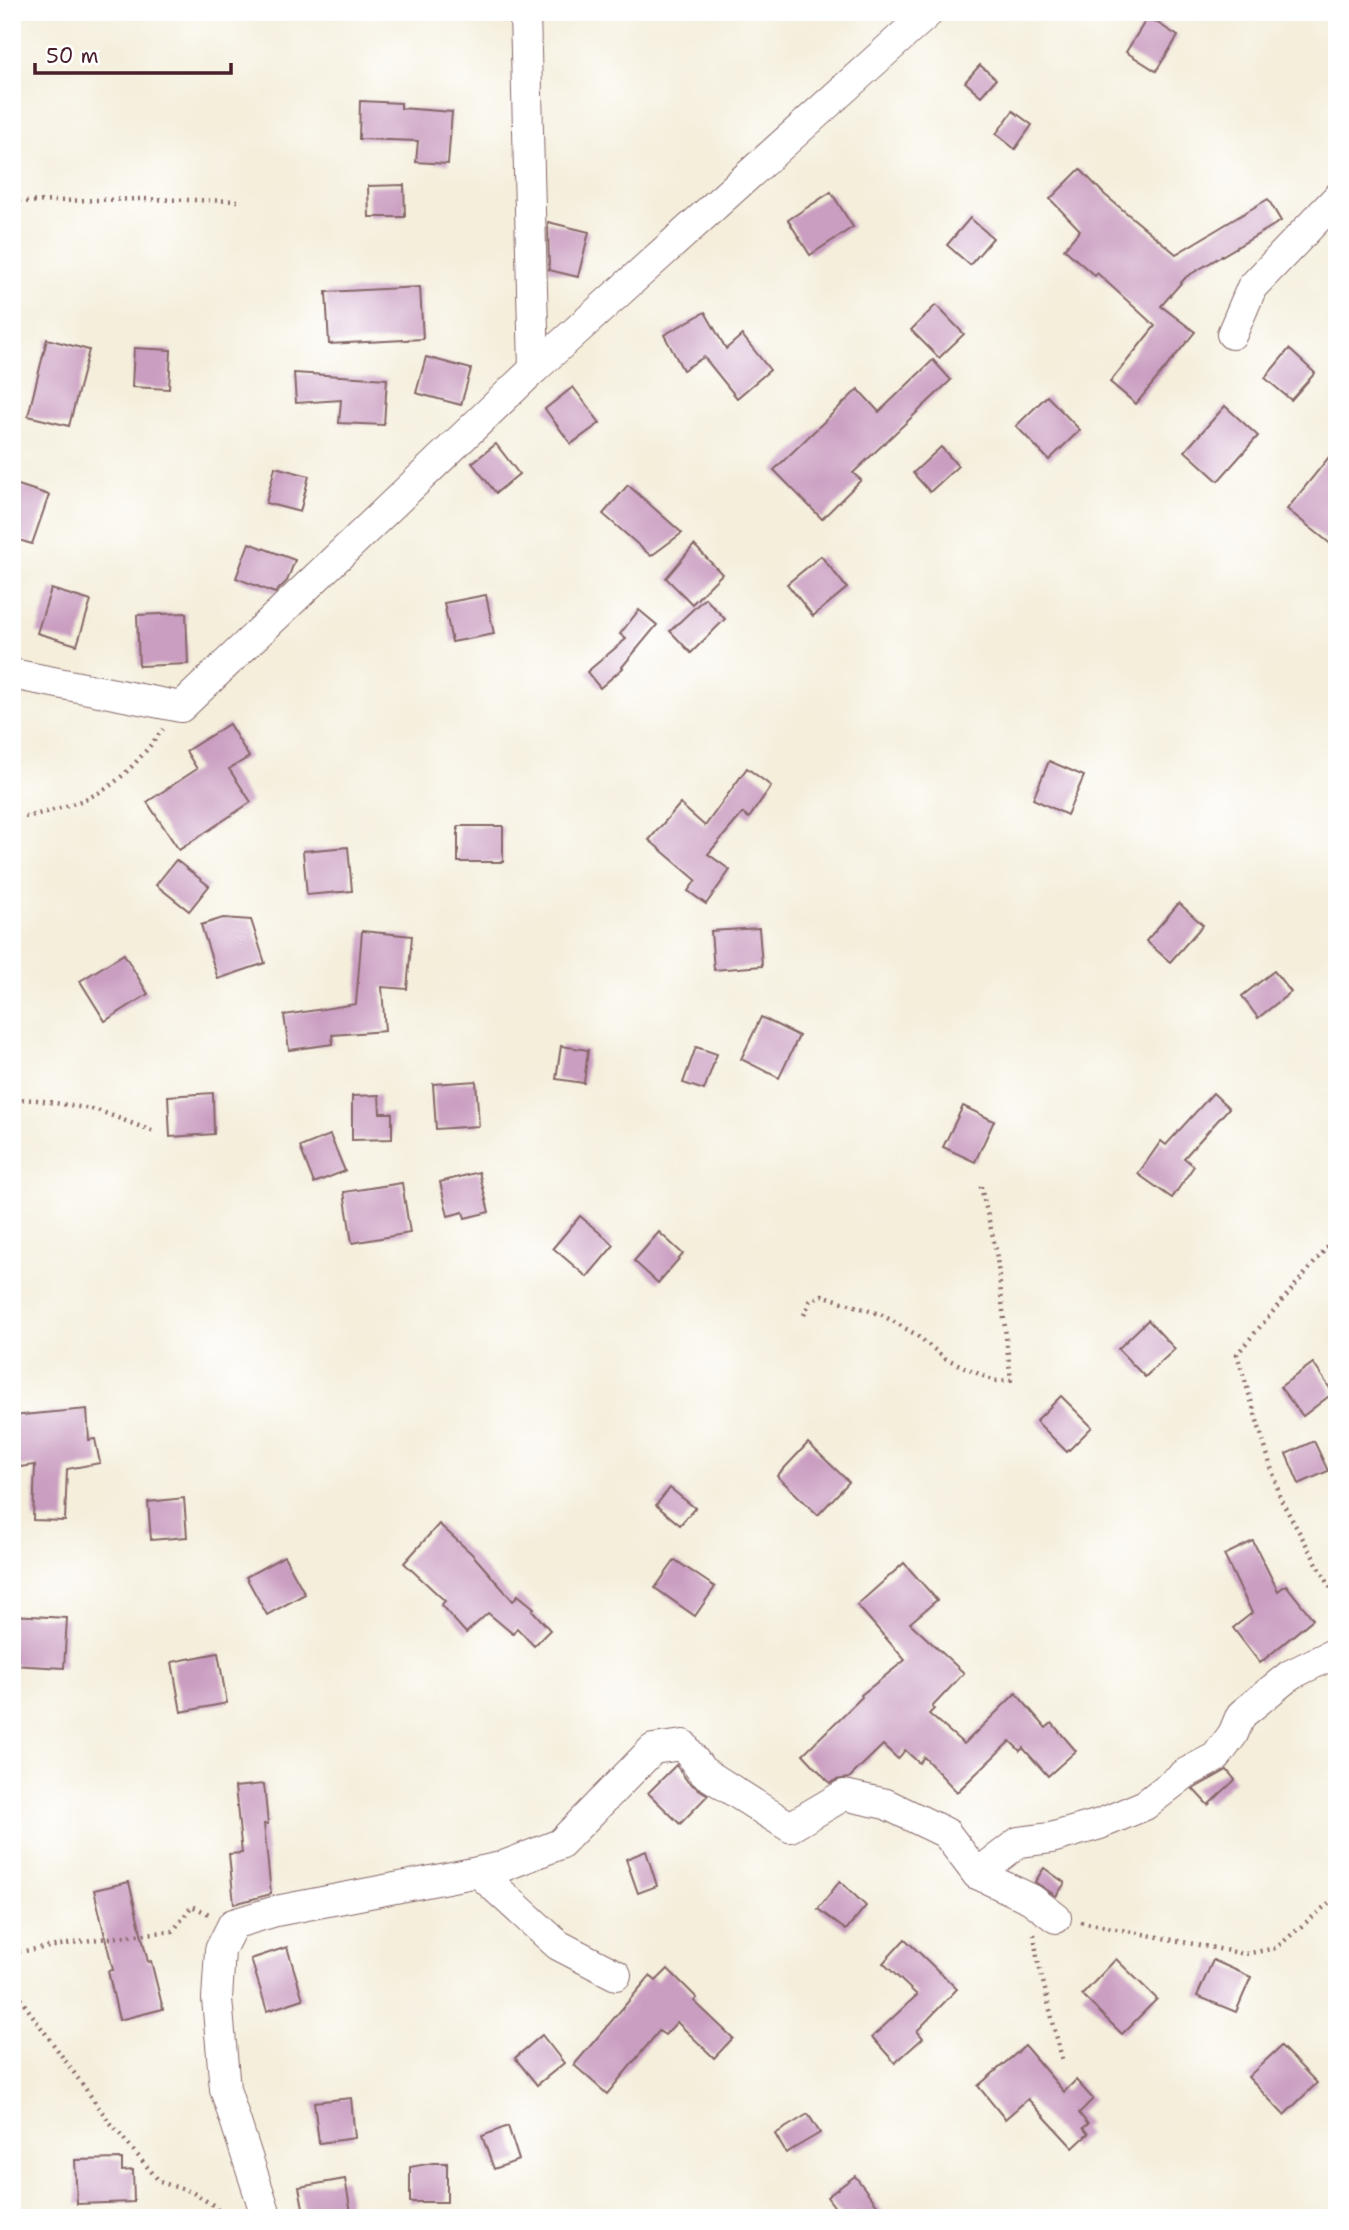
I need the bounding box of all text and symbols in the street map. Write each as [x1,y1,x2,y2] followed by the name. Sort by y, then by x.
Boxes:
[35,32,231,76] scale bar
[46,42,99,70] text: 50 m

